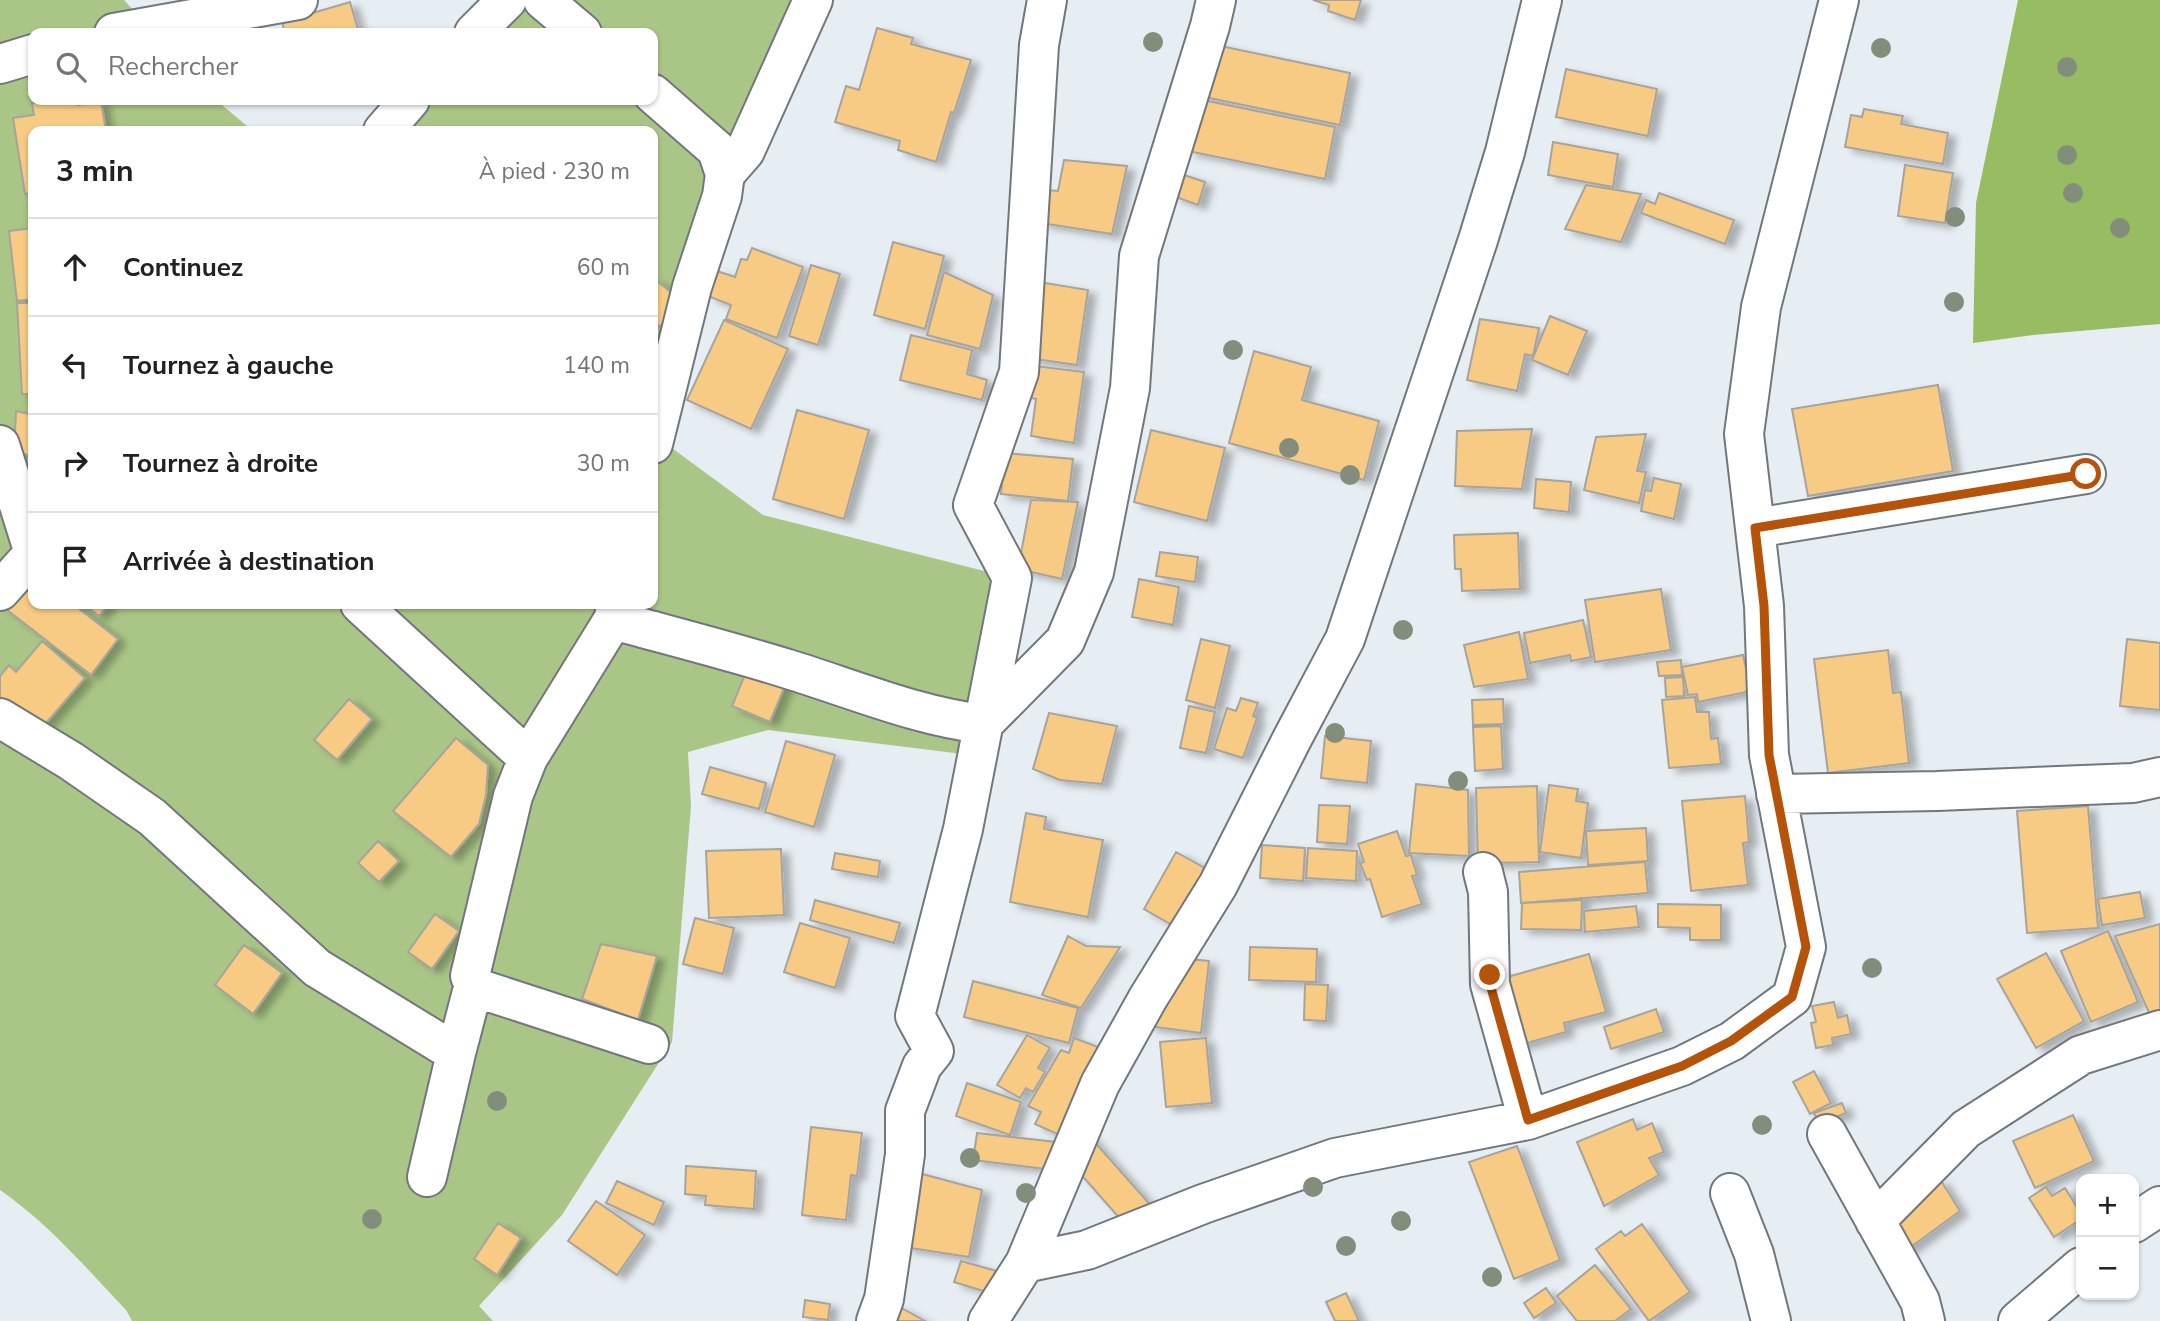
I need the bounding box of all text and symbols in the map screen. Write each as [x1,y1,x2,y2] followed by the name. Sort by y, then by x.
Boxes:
[28,28,658,105] search box
[52,48,90,86] icon: search
[108,49,239,84] text: Rechercher
[56,151,134,192] text: 3 min
[479,156,630,187] text: À pied · 230 m
[56,248,94,286] icon: ahead
[123,250,243,285] text: Continuez
[577,252,630,283] text: 60 m
[56,346,94,384] icon: left
[123,348,334,383] text: Tournez à gauche
[563,350,630,381] text: 140 m
[56,444,94,482] icon: right
[123,446,318,481] text: Tournez à droite
[577,448,630,479] text: 30 m
[2070,458,2101,489] route start
[56,542,94,580] icon: arrive
[123,544,374,579] text: Arrivée à destination
[1474,959,1505,990] route end
[2076,1174,2139,1300] map controls
[2076,1174,2139,1237] button: +
[2076,1237,2139,1300] button: −

